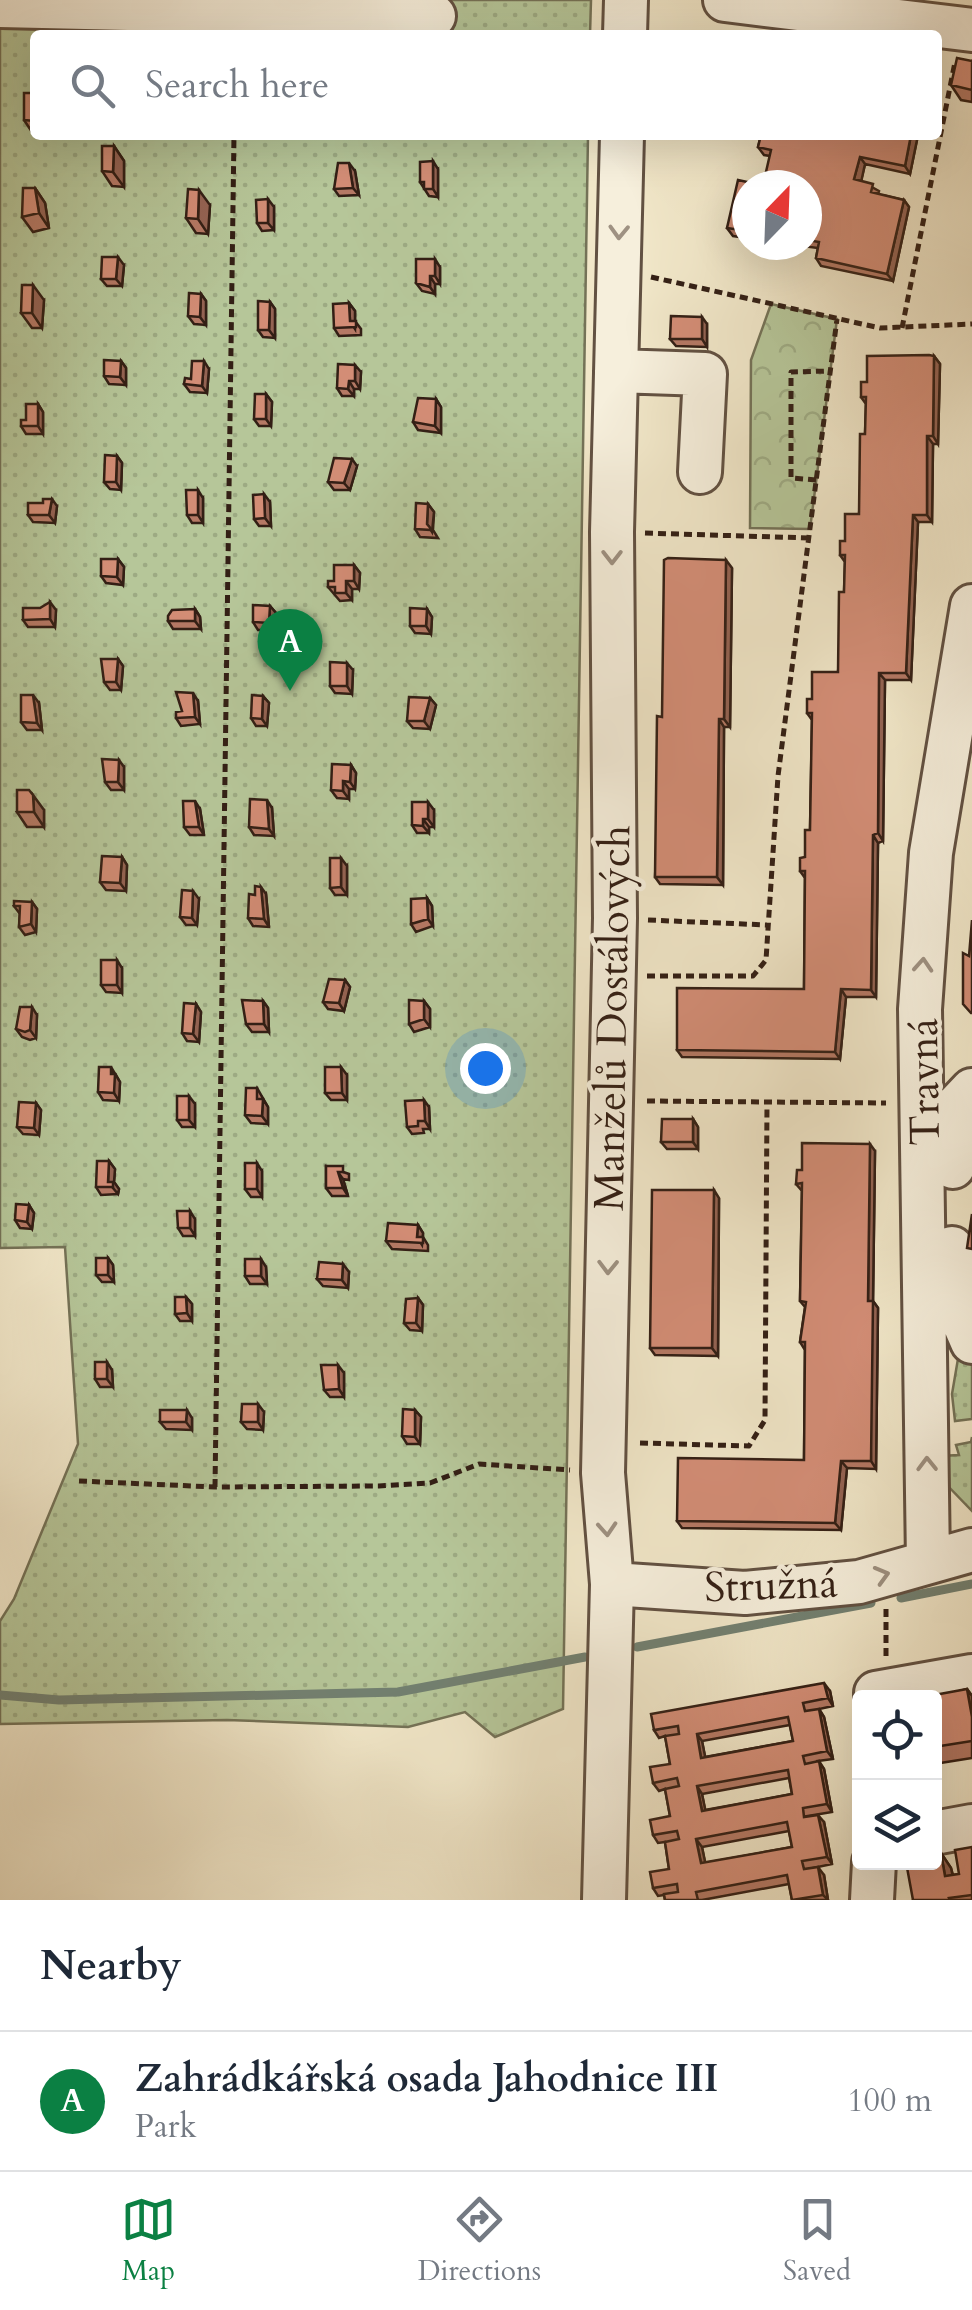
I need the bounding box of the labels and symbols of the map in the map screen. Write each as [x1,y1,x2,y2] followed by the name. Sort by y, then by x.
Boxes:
[732,170,822,260] north arrow
[609,225,630,241] one-way arrow
[602,550,623,566] one-way arrow
[258,608,322,691] pin: A
[581,825,644,1212] street label: Manželů Dostálových
[912,956,933,972] one-way arrow
[895,1018,954,1146] street label: Travná
[460,1043,511,1094] your location
[597,1260,619,1276] one-way arrow
[916,1456,938,1472] one-way arrow
[596,1521,617,1537] one-way arrow
[703,1555,839,1616] street label: Stružná
[873,1566,890,1587] one-way arrow

